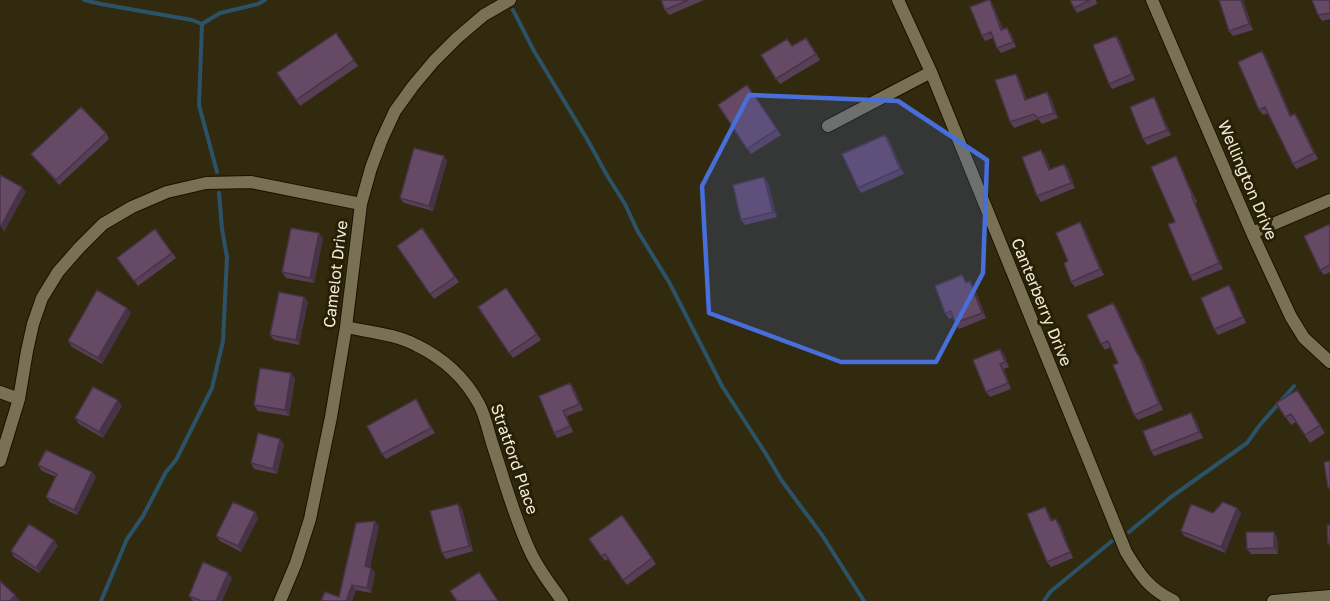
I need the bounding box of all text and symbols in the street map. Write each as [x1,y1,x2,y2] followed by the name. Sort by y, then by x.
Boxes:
[1214,117,1282,243] street label: Wellington Drive
[318,219,352,329] street label: Camelot Drive
[1007,235,1077,369] street label: Canterberry Drive
[487,401,543,517] street label: Stratford Place

